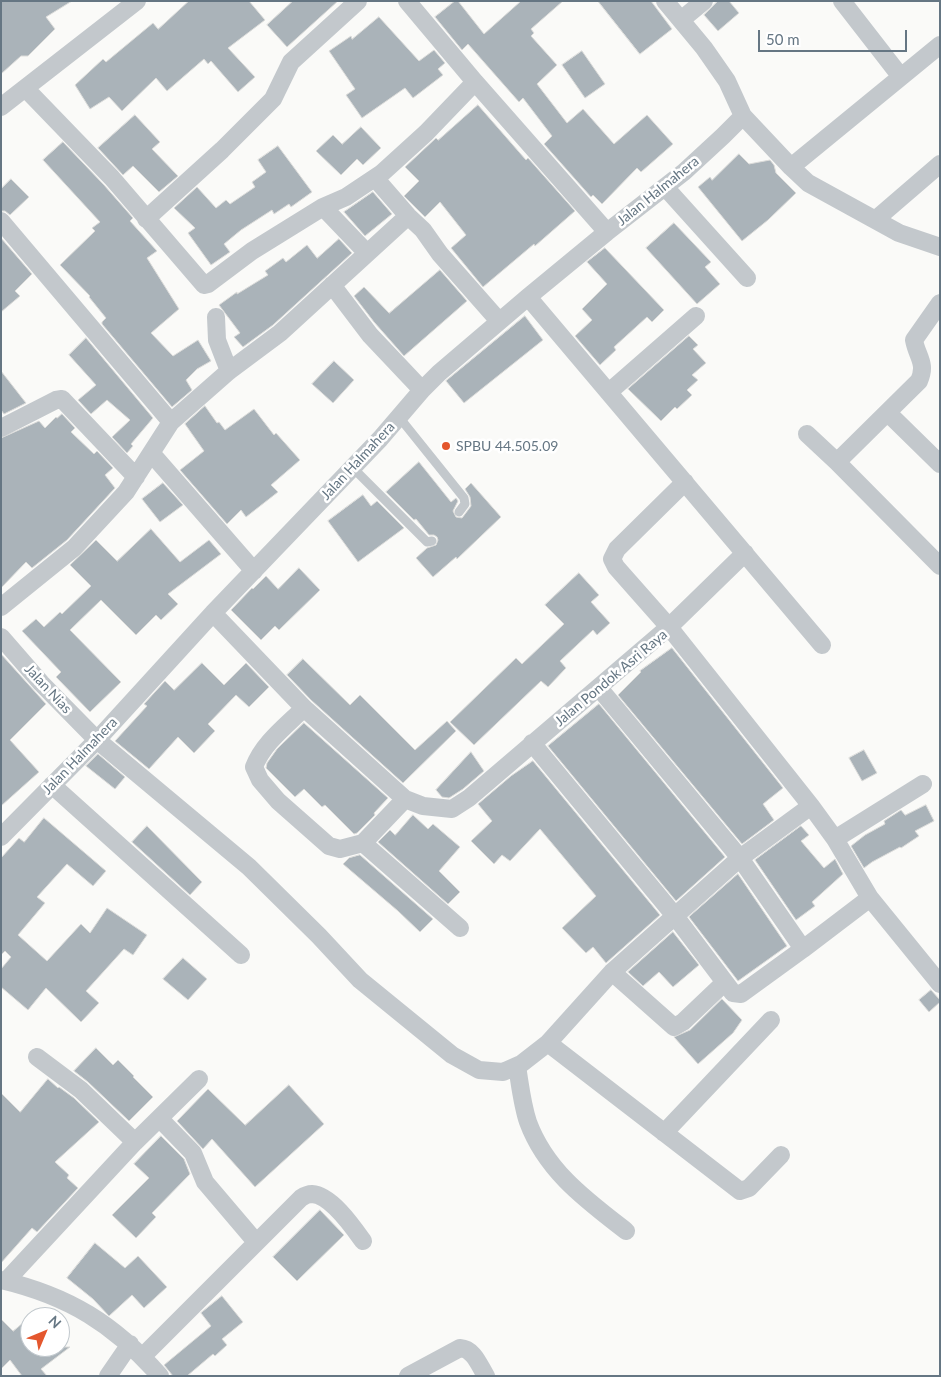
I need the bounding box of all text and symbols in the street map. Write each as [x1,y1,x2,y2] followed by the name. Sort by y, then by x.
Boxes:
[761,20,910,52] scale bar
[766,30,800,48] text: 50 m
[614,153,702,229] street label: Jalan Halmahera
[318,418,398,504] street label: Jalan Halmahera
[456,438,558,454] place label: SPBU 44.505.09
[440,440,452,452] marker: SPBU 44.505.09
[551,626,671,730] street label: Jalan Pondok Asri Raya
[21,661,75,717] street label: Jalan Nias
[39,714,121,798] street label: Jalan Halmahera
[20,1307,70,1357] north arrow
[45,1312,65,1332] text: N

